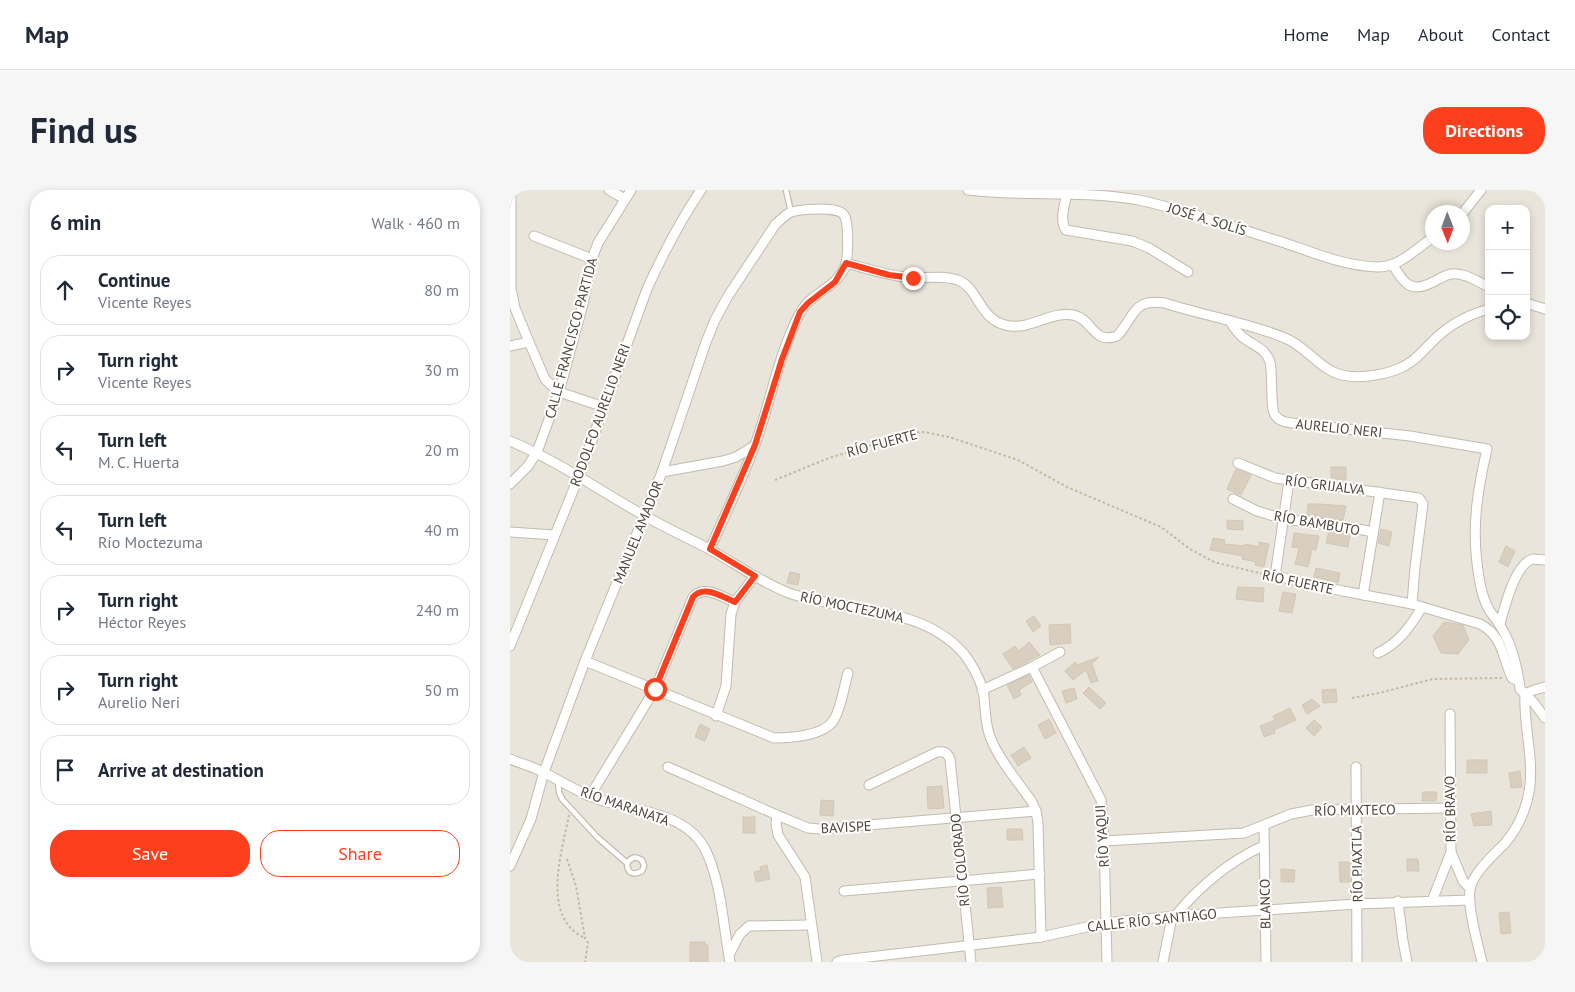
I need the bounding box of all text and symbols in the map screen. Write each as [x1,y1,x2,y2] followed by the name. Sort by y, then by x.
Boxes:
[25,19,69,50] text: Map
[1283,23,1329,46] text: Home
[1357,23,1390,46] text: Map
[1418,23,1464,46] text: About
[1492,23,1550,46] text: Contact
[30,107,138,153] text: Find us
[1423,107,1545,154] button: Directions
[1164,198,1249,240] street label: JOSÉ A. SOLÍS
[1425,205,1470,250] north arrow
[1485,205,1530,340] map controls
[1485,205,1530,250] button: +
[50,209,101,236] text: 6 min
[371,213,460,233] text: Walk · 460 m
[1485,250,1530,295] button: −
[541,255,601,421] street label: CALLE FRANCISCO PARTIDA
[902,267,925,290] route end
[98,268,170,292] text: Continue
[51,276,79,304] icon: ahead
[424,280,459,300] text: 80 m
[98,292,191,312] text: Vicente Reyes
[1485,295,1530,340] button: locate
[566,341,634,489] street label: RODOLFO AURELIO NERI
[98,348,178,372] text: Turn right
[51,356,79,384] icon: right
[424,360,459,380] text: 30 m
[98,372,191,392] text: Vicente Reyes
[1295,414,1383,442] street label: AURELIO NERI
[845,425,919,461] street label: RÍO FUERTE
[98,428,167,452] text: Turn left
[51,436,79,464] icon: left
[424,440,459,460] text: 20 m
[98,452,179,472] text: M. C. Huerta
[1284,471,1367,499] street label: RÍO GRIJALVA
[609,478,667,586] street label: MANUEL AMADOR
[1273,507,1361,539] street label: RÍO BAMBUTO
[98,508,167,532] text: Turn left
[51,516,79,544] icon: left
[424,520,459,540] text: 40 m
[98,532,203,552] text: Río Moctezuma
[1261,566,1335,598] street label: RÍO FUERTE
[799,587,906,627] street label: RÍO MOCTEZUMA
[98,588,178,612] text: Turn right
[51,596,79,624] icon: right
[416,600,459,620] text: 240 m
[98,612,186,632] text: Héctor Reyes
[98,668,178,692] text: Turn right
[51,676,79,704] icon: right
[644,678,667,701] route start
[424,680,459,700] text: 50 m
[98,692,180,712] text: Aurelio Neri
[51,756,79,784] icon: arrive
[98,758,264,782] text: Arrive at destination
[1440,776,1460,842] street label: RÍO BRAVO
[578,782,673,830] street label: RÍO MARANATA
[1314,800,1396,820] street label: RÍO MIXTECO
[1091,804,1113,868] street label: RÍO YAQUI
[946,812,974,908] street label: RÍO COLORADO
[820,817,872,837] street label: BAVISPE
[1347,825,1367,903] street label: RÍO PIAXTLA
[50,830,250,877] button: Save
[260,830,460,877] button: Share
[1256,879,1274,929] street label: BLANCO
[1086,904,1218,936] street label: CALLE RÍO SANTIAGO

